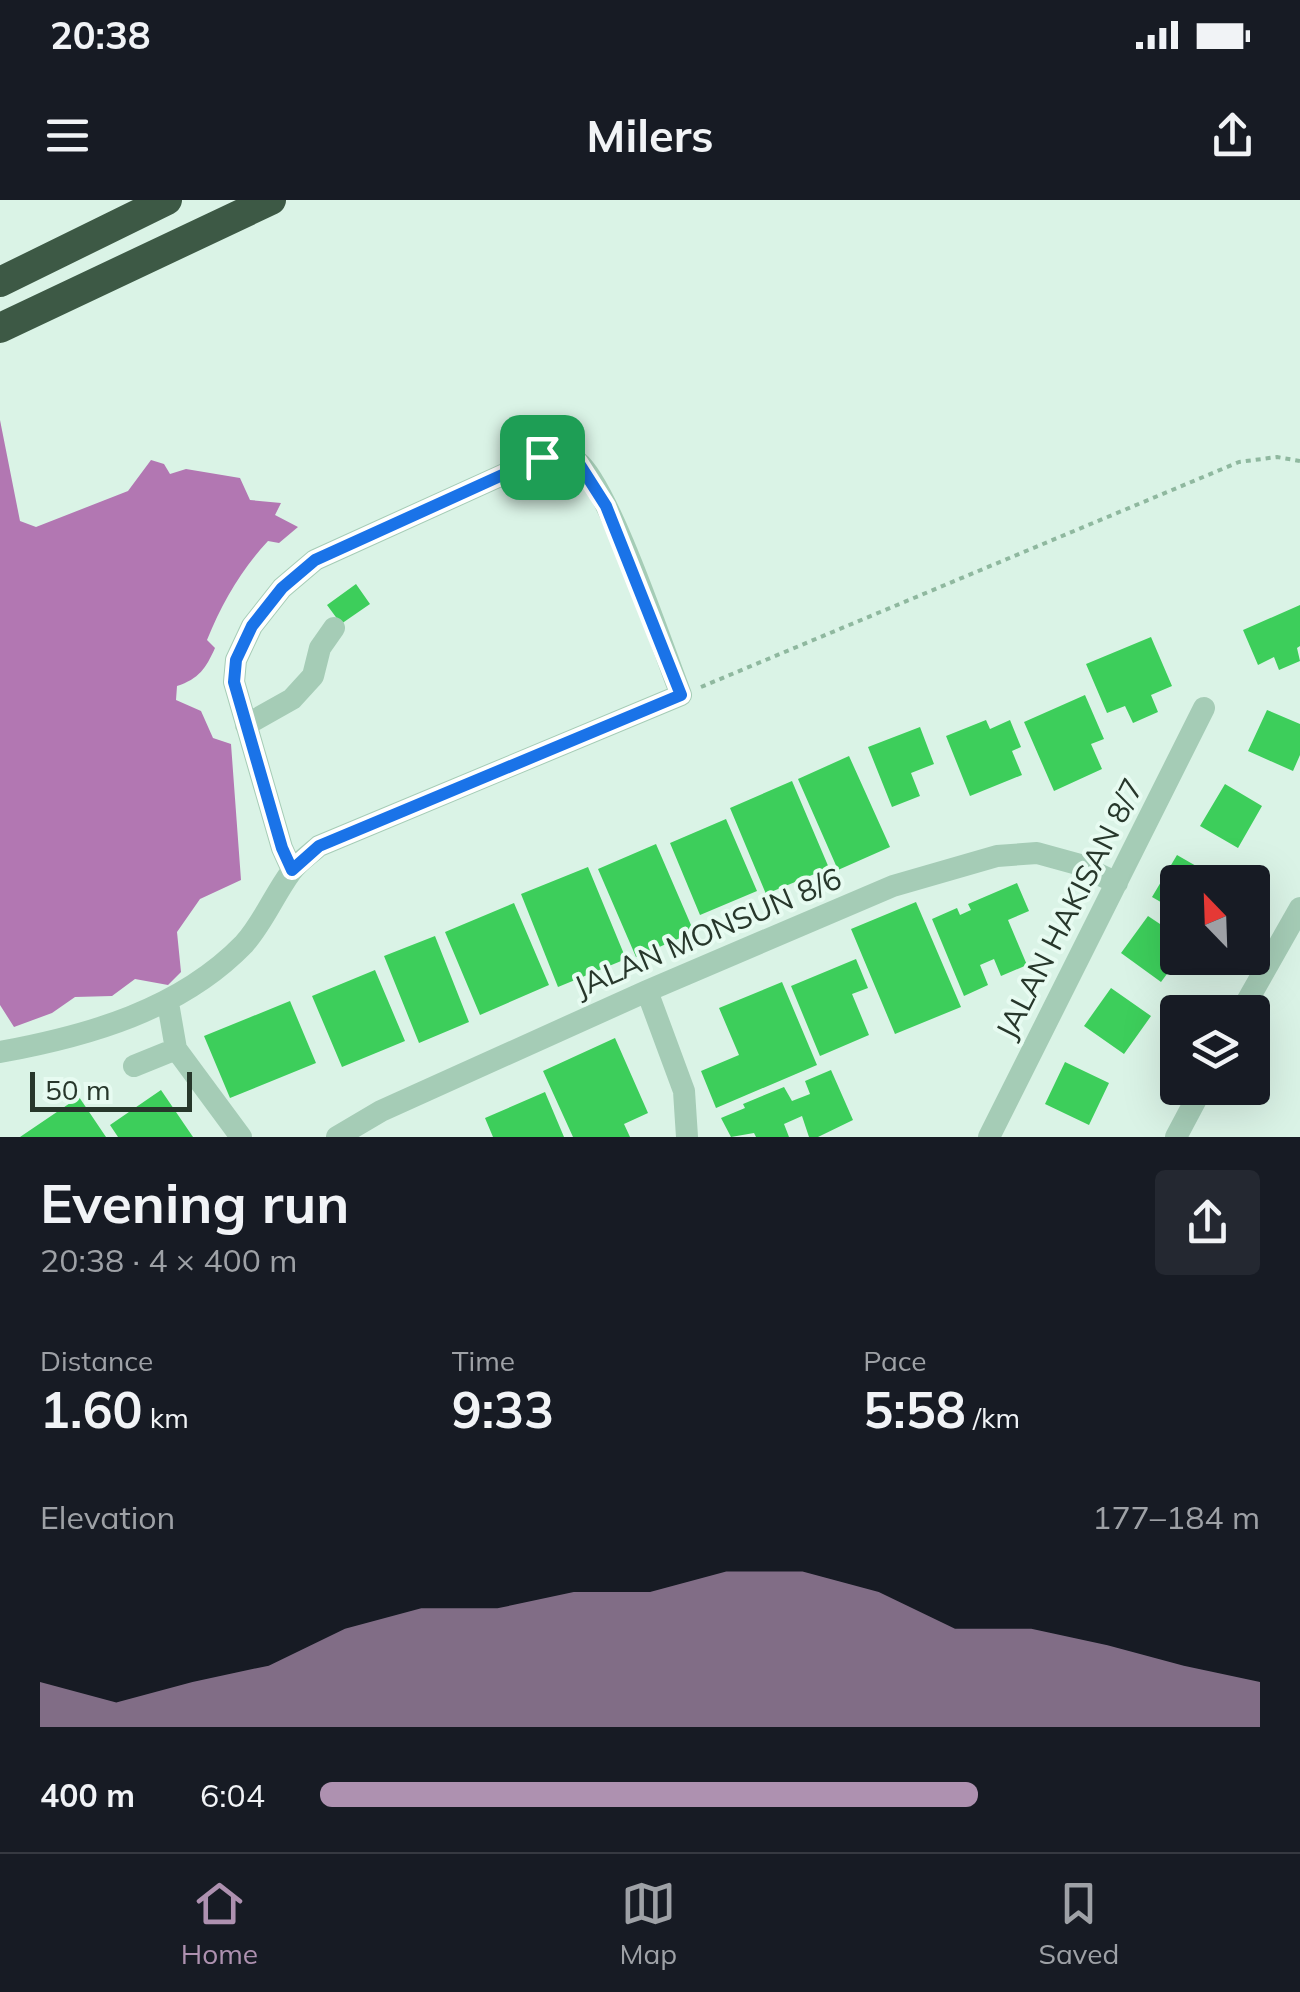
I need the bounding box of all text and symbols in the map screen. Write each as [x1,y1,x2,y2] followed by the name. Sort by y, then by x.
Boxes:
[50,11,151,59] text: 20:38
[586,107,714,163] text: Milers
[40,108,95,163] icon: menu
[1205,108,1260,163] icon: share
[500,415,585,500] pin
[515,430,570,485] icon: arrive
[987,772,1151,1045] street label: JALAN HAKISAN 8/7
[568,859,847,1006] street label: JALAN MONSUN 8/6
[1160,865,1270,975] north arrow
[1160,865,1270,1105] map controls
[1160,995,1270,1105] button: layers
[30,1067,192,1111] scale bar
[45,1072,111,1107] text: 50 m
[40,1168,349,1237] text: Evening run
[1155,1170,1260,1275] button: share
[40,1240,297,1280] text: 20:38 · 4 × 400 m
[40,1343,153,1378] text: Distance
[452,1343,515,1378] text: Time
[863,1343,927,1378] text: Pace
[40,1378,142,1441] text: 1.60
[452,1378,554,1441] text: 9:33
[863,1378,966,1441] text: 5:58
[142,1400,189,1435] text: km
[966,1400,1020,1435] text: /km
[40,1497,175,1537] text: Elevation
[1092,1497,1260,1537] text: 177–184 m
[40,1775,135,1815] text: 400 m
[200,1775,265,1815] text: 6:04
[181,1876,258,1971] tab: Home
[619,1876,677,1971] tab: Map
[1038,1876,1119,1971] tab: Saved

